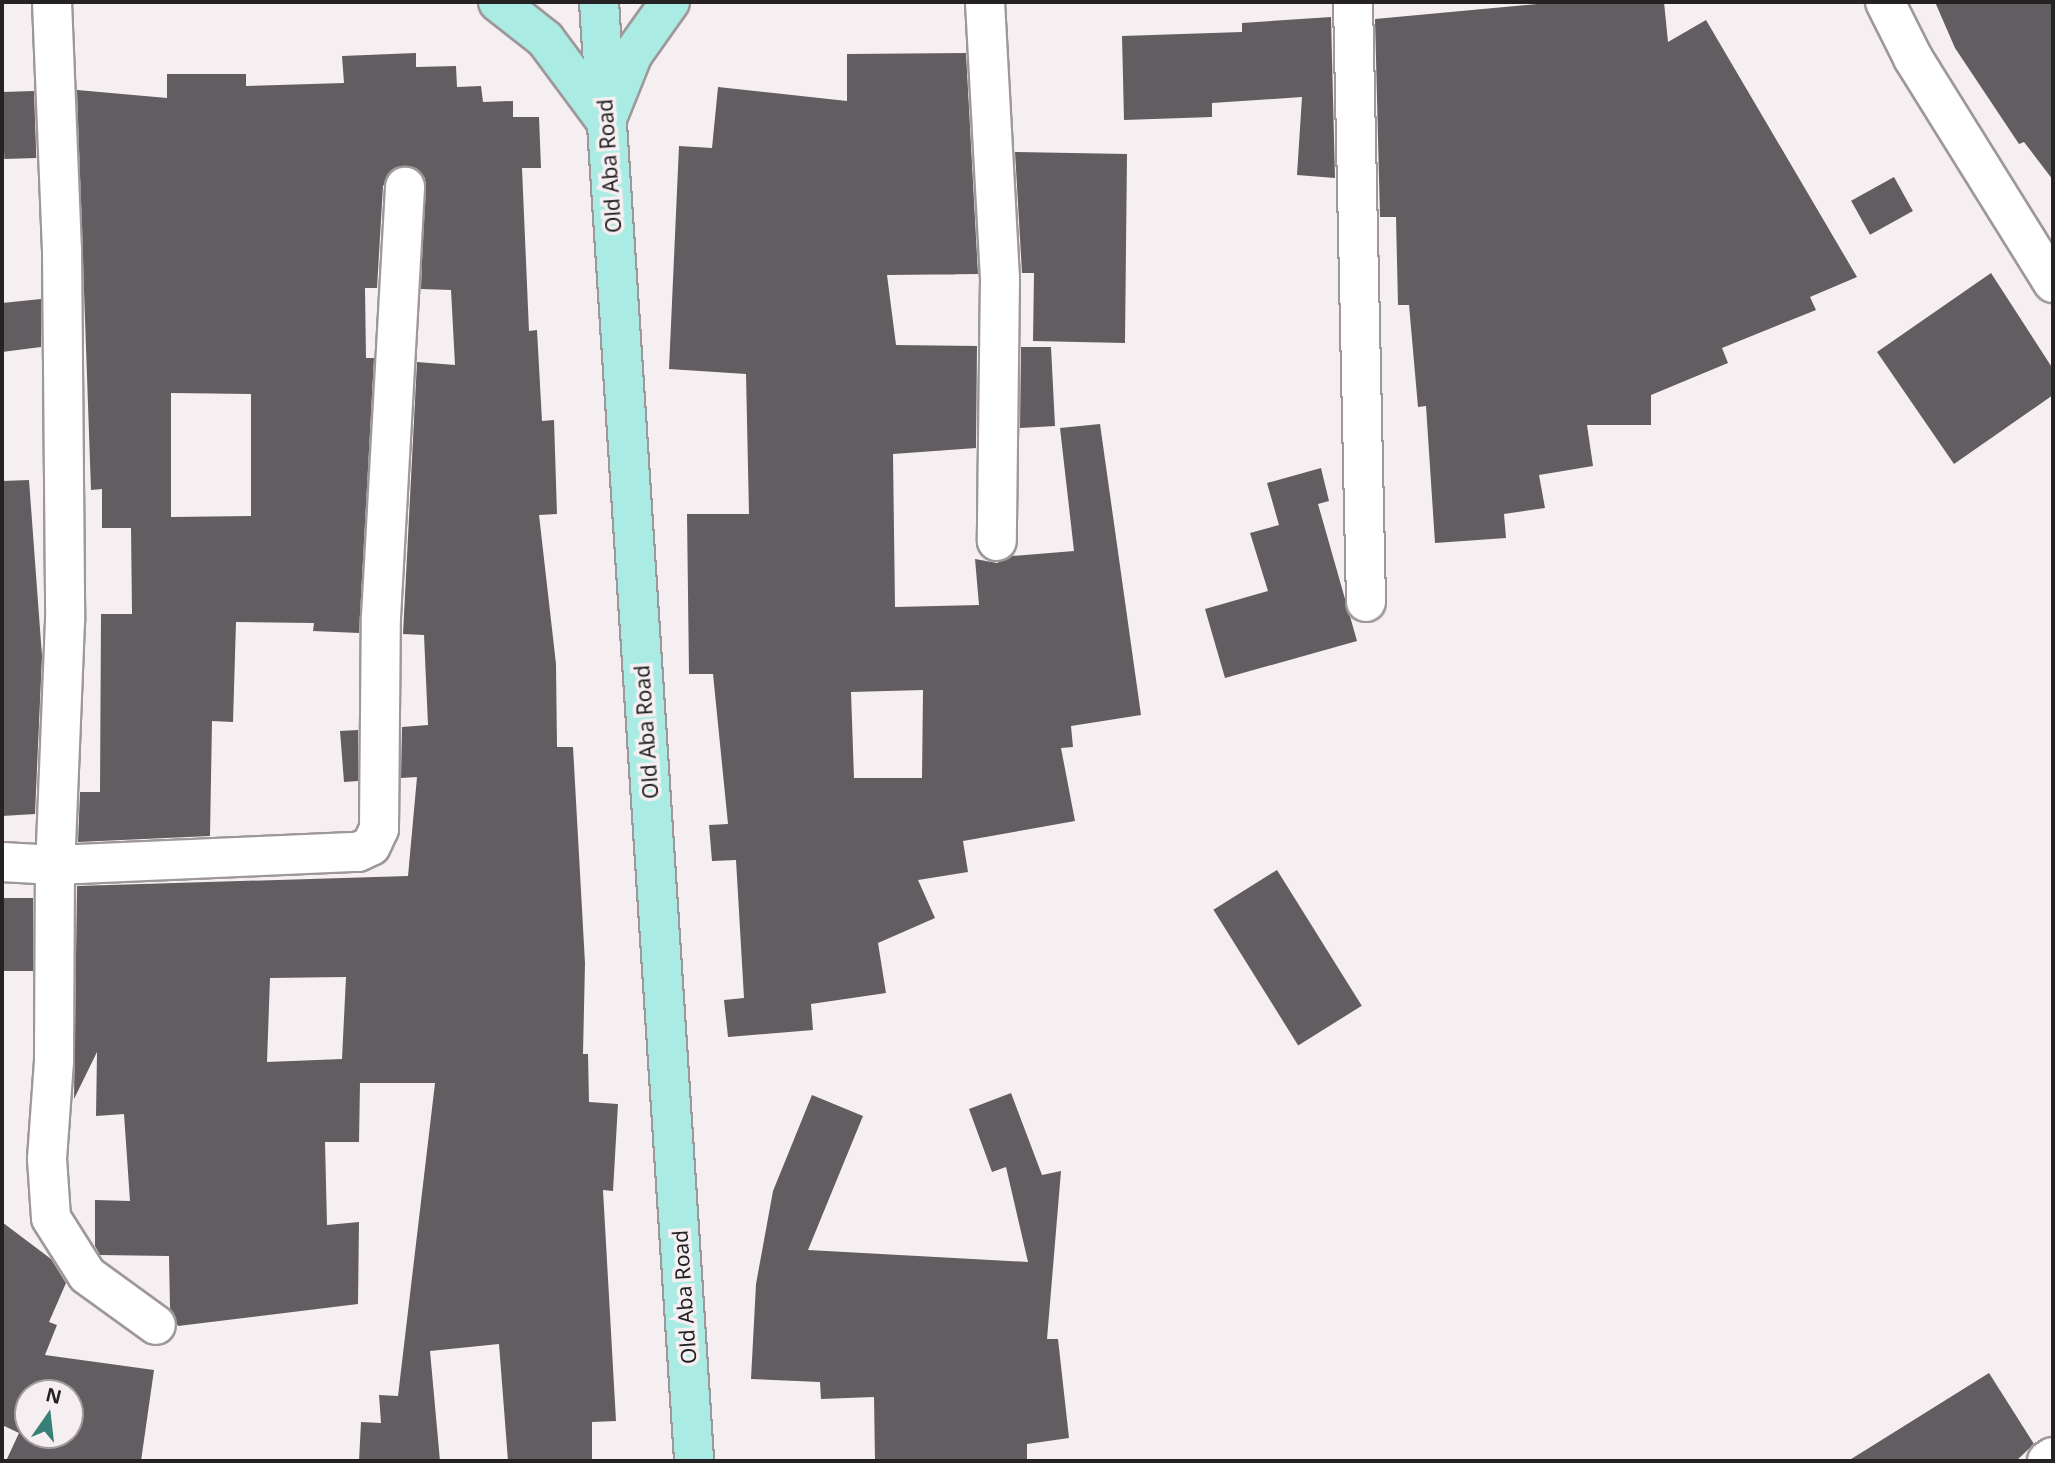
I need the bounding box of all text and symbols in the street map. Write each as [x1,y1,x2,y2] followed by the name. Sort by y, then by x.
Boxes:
[592,98,626,234] street label: Old Aba Road
[629,664,663,800] street label: Old Aba Road
[667,1229,701,1365] street label: Old Aba Road
[14,1379,84,1449] north arrow
[43,1381,64,1410] text: N

